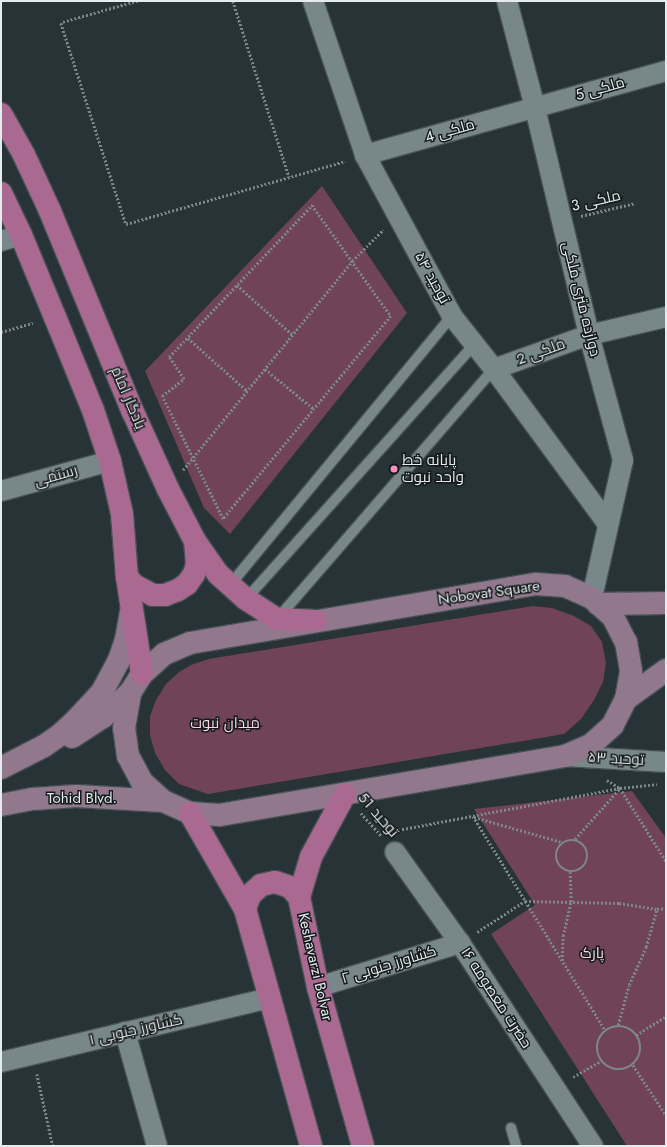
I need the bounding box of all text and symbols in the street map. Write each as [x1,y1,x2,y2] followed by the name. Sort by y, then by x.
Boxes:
[573,73,627,105] street label: ملکی 5
[423,115,477,147] street label: ملکی 4
[570,187,622,215] street label: ملکی 3
[558,240,604,358] street label: دوازده متری ملکی
[411,249,453,307] street label: توحید ۵۴
[514,335,568,369] street label: ملکی 2
[107,364,149,432] street label: یادگار امام
[402,451,464,486] place label: پایانه خط واحد نبوت
[32,461,80,491] street label: رستمی
[389,464,399,474] marker: پایانه خط واحد نبوت
[437,577,541,609] street label: Nobovat Square
[190,715,260,733] park label: میدان نبوت
[587,749,645,769] street label: توحید ۵۳
[354,789,402,841] street label: توحید 51
[47,790,117,808] street label: Tohid Blvd.
[294,911,336,1023] street label: Keshavarzi Bolvar
[339,942,439,988] street label: کشاورز جنوبی ۲
[457,944,535,1052] street label: حضرت معصومه ۱۶
[580,945,604,963] park label: پارک
[88,1011,184,1049] street label: کشاورز جنوبی ۱

